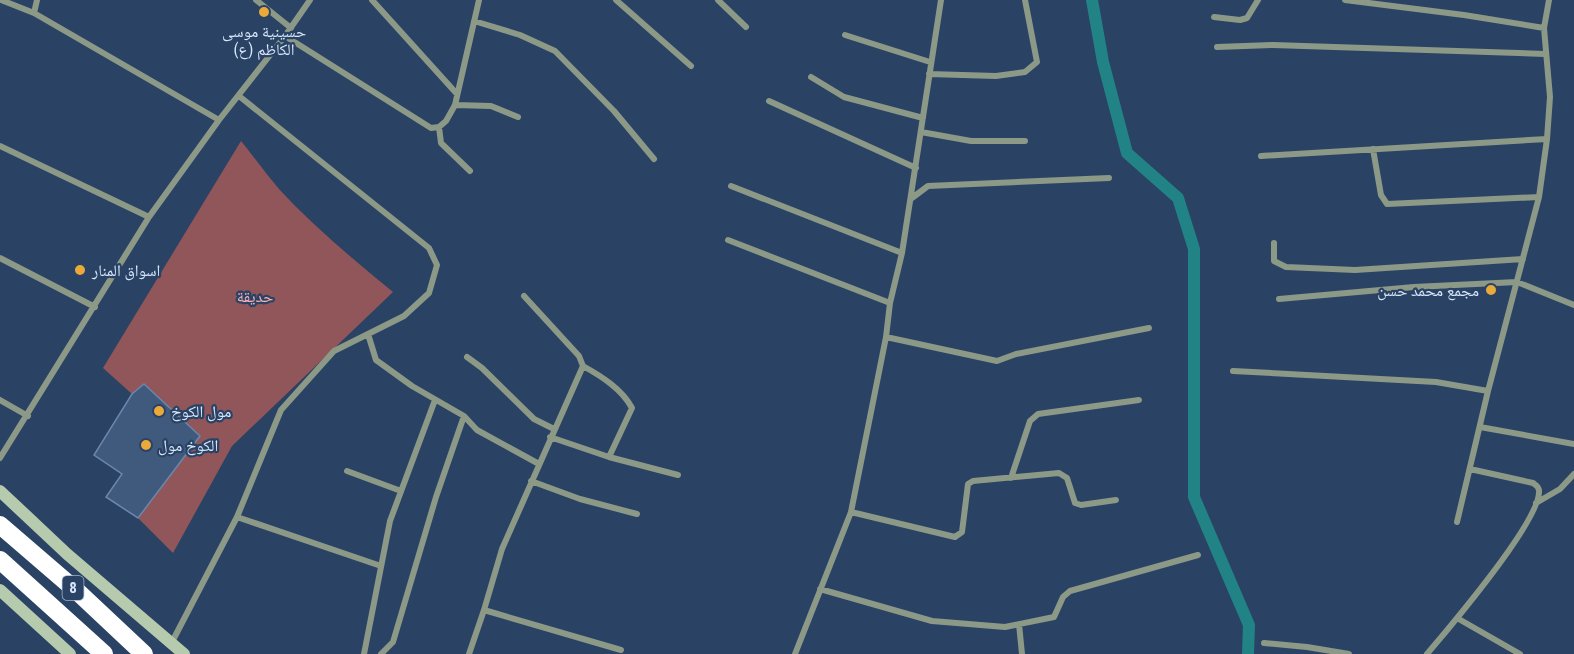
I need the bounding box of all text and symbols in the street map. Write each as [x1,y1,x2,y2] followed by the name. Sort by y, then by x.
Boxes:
[257,5,271,19] marker: حسينية موسى الكاظم (ع)
[222,22,306,60] place label: حسينية موسى الكاظم (ع)
[91,261,160,281] place label: اسواق المنار
[73,263,87,277] marker: اسواق المنار
[1377,281,1479,301] place label: مجمع محمد حسن
[1484,283,1498,297] marker: مجمع محمد حسن
[237,287,273,306] park label: حديقة
[171,402,231,422] place label: مول الكوخ
[152,404,166,418] marker: مول الكوخ
[158,436,218,456] place label: الكوخ مول
[139,438,153,452] marker: الكوخ مول
[62,576,84,600] road number: 8

